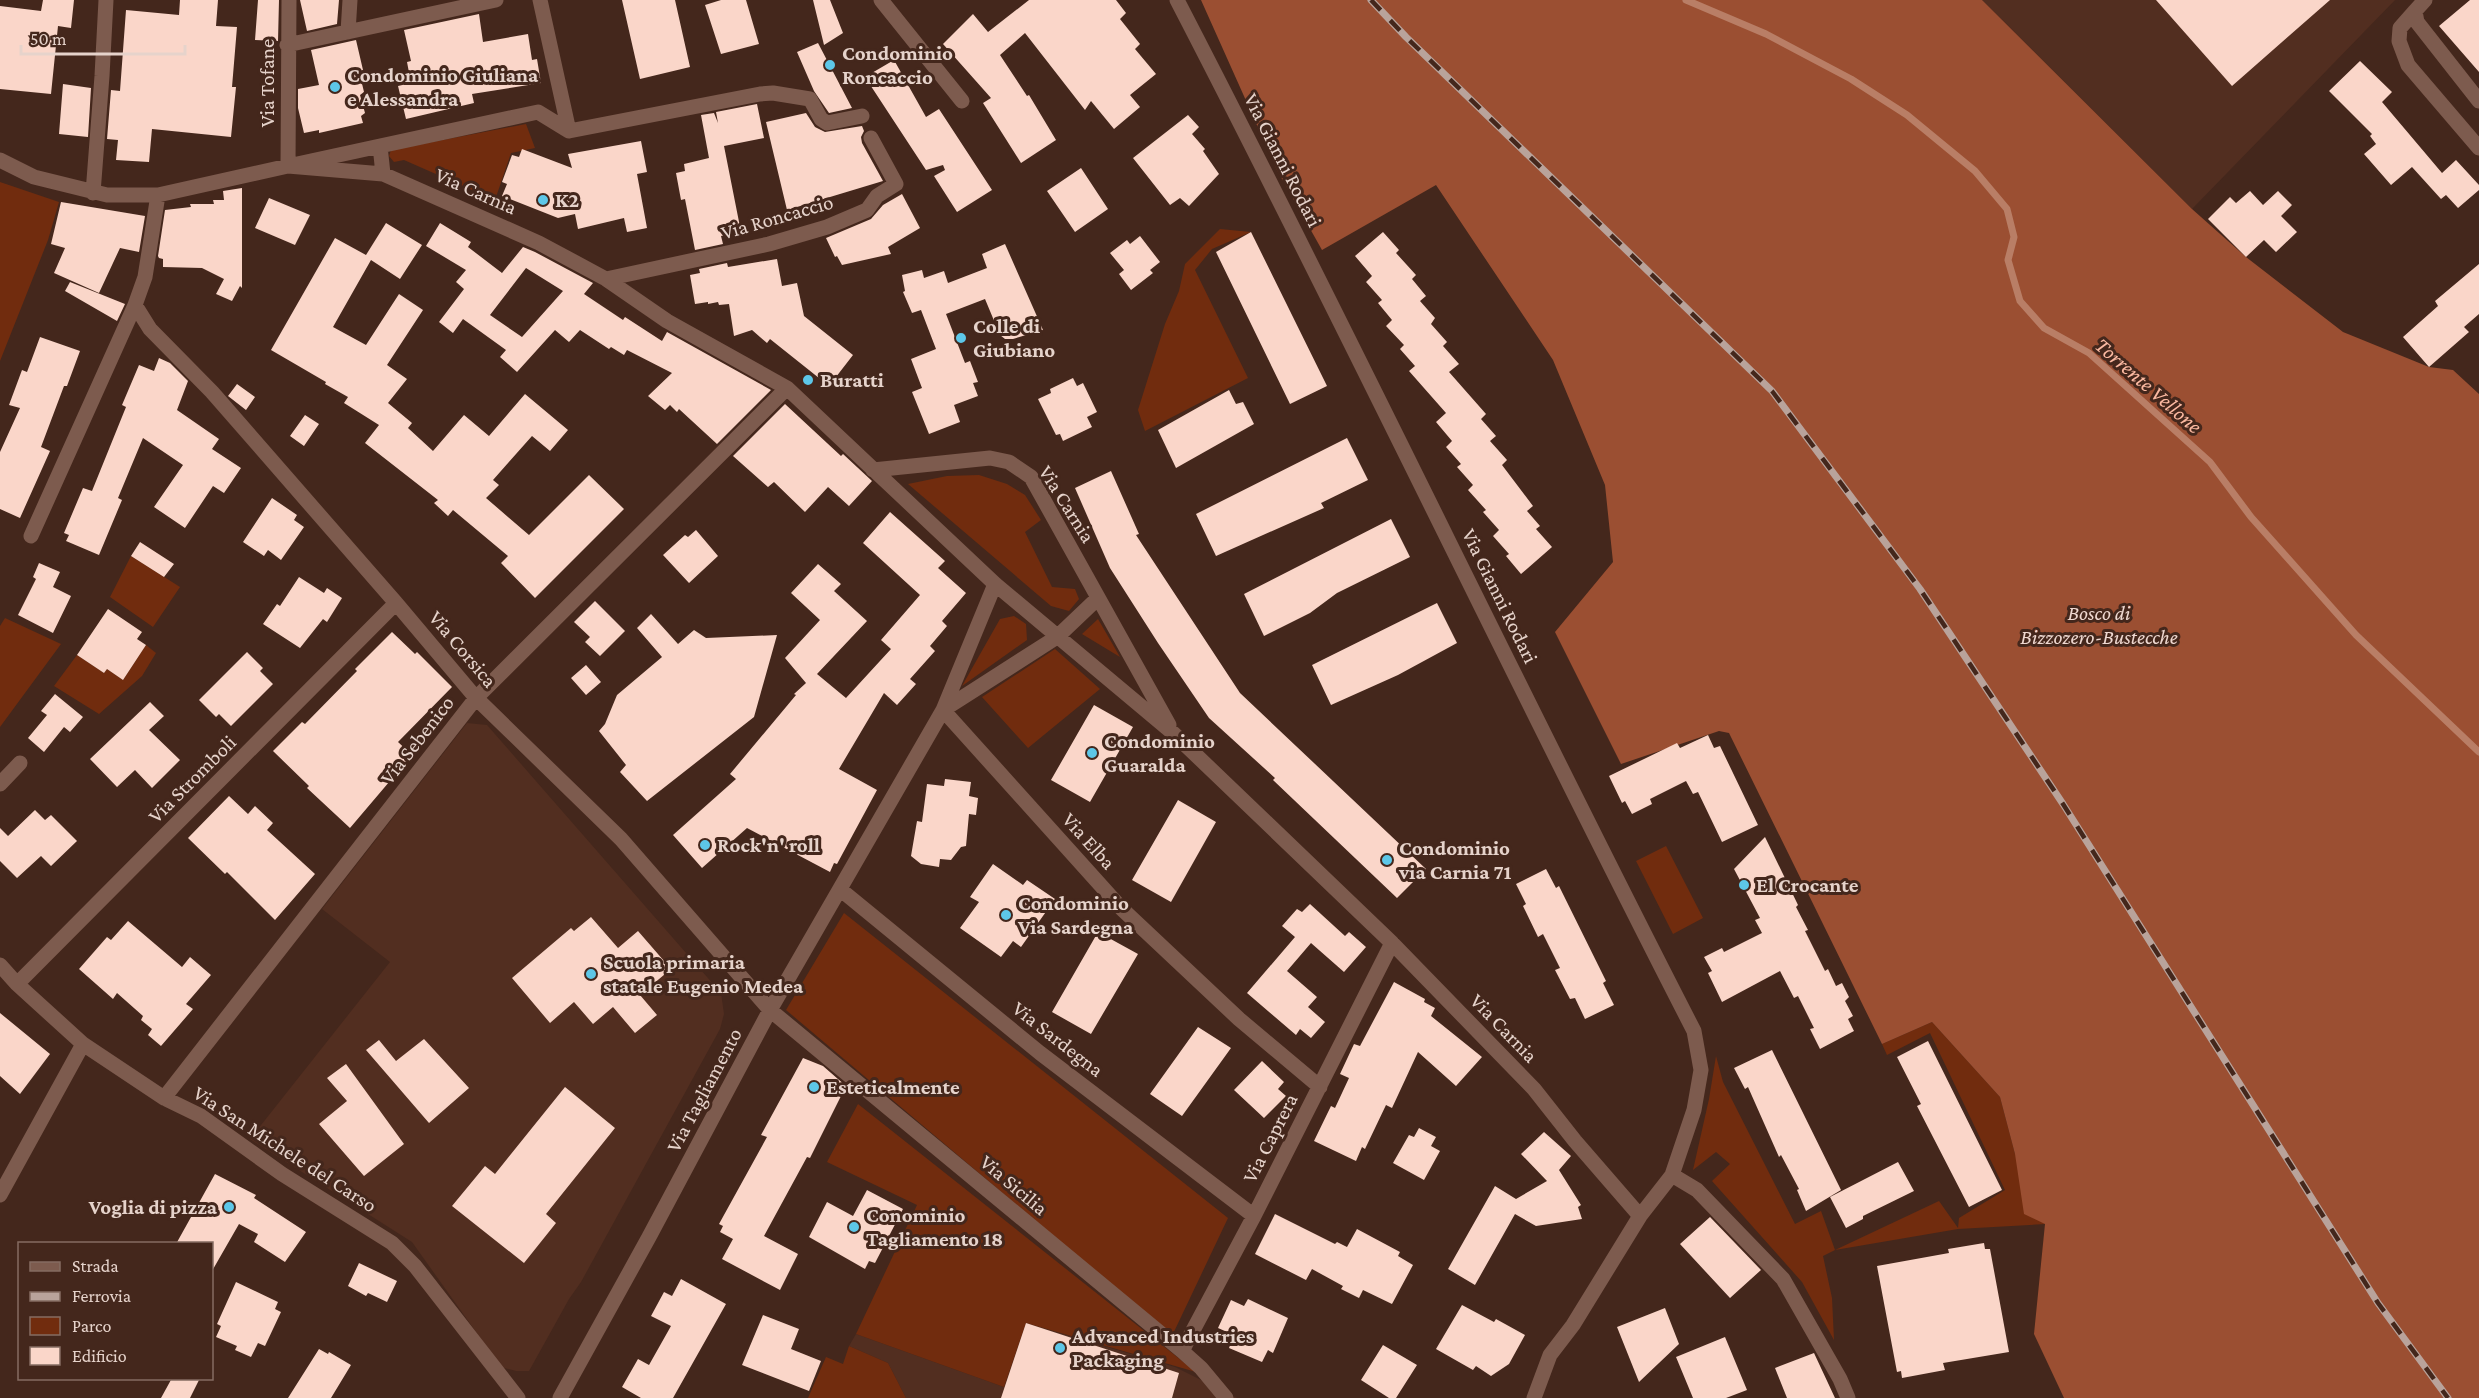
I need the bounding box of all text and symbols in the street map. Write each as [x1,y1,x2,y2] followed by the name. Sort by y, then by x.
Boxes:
[21,18,184,56] scale bar
[30,29,67,49] text: 50 m
[255,39,279,127] street label: Via Tofane
[842,41,953,89] place label: Condominio Roncaccio
[823,58,837,72] marker: Condominio Roncaccio
[347,63,539,111] place label: Condominio Giuliana e Alessandra
[328,80,342,94] marker: Condominio Giuliana e Alessandra
[1239,89,1327,231] street label: Via Gianni Rodari
[431,162,521,220] street label: Via Carnia
[555,188,579,212] place label: K2
[718,190,836,244] street label: Via Roncaccio
[536,193,550,207] marker: K2
[973,314,1055,362] place label: Colle di Giubiano
[954,331,968,345] marker: Colle di Giubiano
[2090,332,2208,439] water label: Torrente Vellone
[820,368,884,392] place label: Buratti
[801,373,815,387] marker: Buratti
[1034,461,1100,547] street label: Via Carnia
[1457,525,1543,668] street label: Via Gianni Rodari
[2020,601,2178,649] park label: Bosco di Bizzozero-Bustecche
[424,606,502,693] street label: Via Corsica
[375,691,459,789] street label: Via Sebenico
[1104,729,1215,777] place label: Condominio Guaralda
[143,730,241,828] street label: Via Stromboli
[1085,746,1099,760] marker: Condominio Guaralda
[1057,808,1121,875] street label: Via Elba
[717,833,820,857] place label: Rock'n' roll
[1398,836,1512,884] place label: Condominio via Carnia 71
[698,838,712,852] marker: Rock'n' roll
[1380,853,1394,867] marker: Condominio via Carnia 71
[1756,873,1859,897] place label: El Crocante
[1737,878,1751,892] marker: El Crocante
[1017,891,1134,939] place label: Condominio Via Sardegna
[999,908,1013,922] marker: Condominio Via Sardegna
[603,950,804,998] place label: Scuola primaria statale Eugenio Medea
[584,967,598,981] marker: Scuola primaria statale Eugenio Medea
[1465,988,1543,1068] street label: Via Carnia
[1008,996,1108,1082] street label: Via Sardegna
[661,1024,747,1156] street label: Via Tagliamento
[826,1075,960,1099] place label: Esteticalmente
[807,1080,821,1094] marker: Esteticalmente
[189,1081,381,1217] street label: Via San Michele del Carso
[1237,1089,1303,1187] street label: Via Caprera
[975,1150,1053,1220] street label: Via Sicilia
[88,1195,218,1219] place label: Voglia di pizza
[222,1200,236,1214] marker: Voglia di pizza
[866,1203,1003,1251] place label: Conominio Tagliamento 18
[847,1220,861,1234] marker: Conominio Tagliamento 18
[18,1242,213,1380] legend
[72,1256,119,1276] text: Strada
[72,1286,131,1306] text: Ferrovia
[72,1316,111,1336] text: Parco
[1071,1324,1255,1372] place label: Advanced Industries Packaging
[1053,1341,1067,1355] marker: Advanced Industries Packaging
[72,1346,127,1366] text: Edificio

